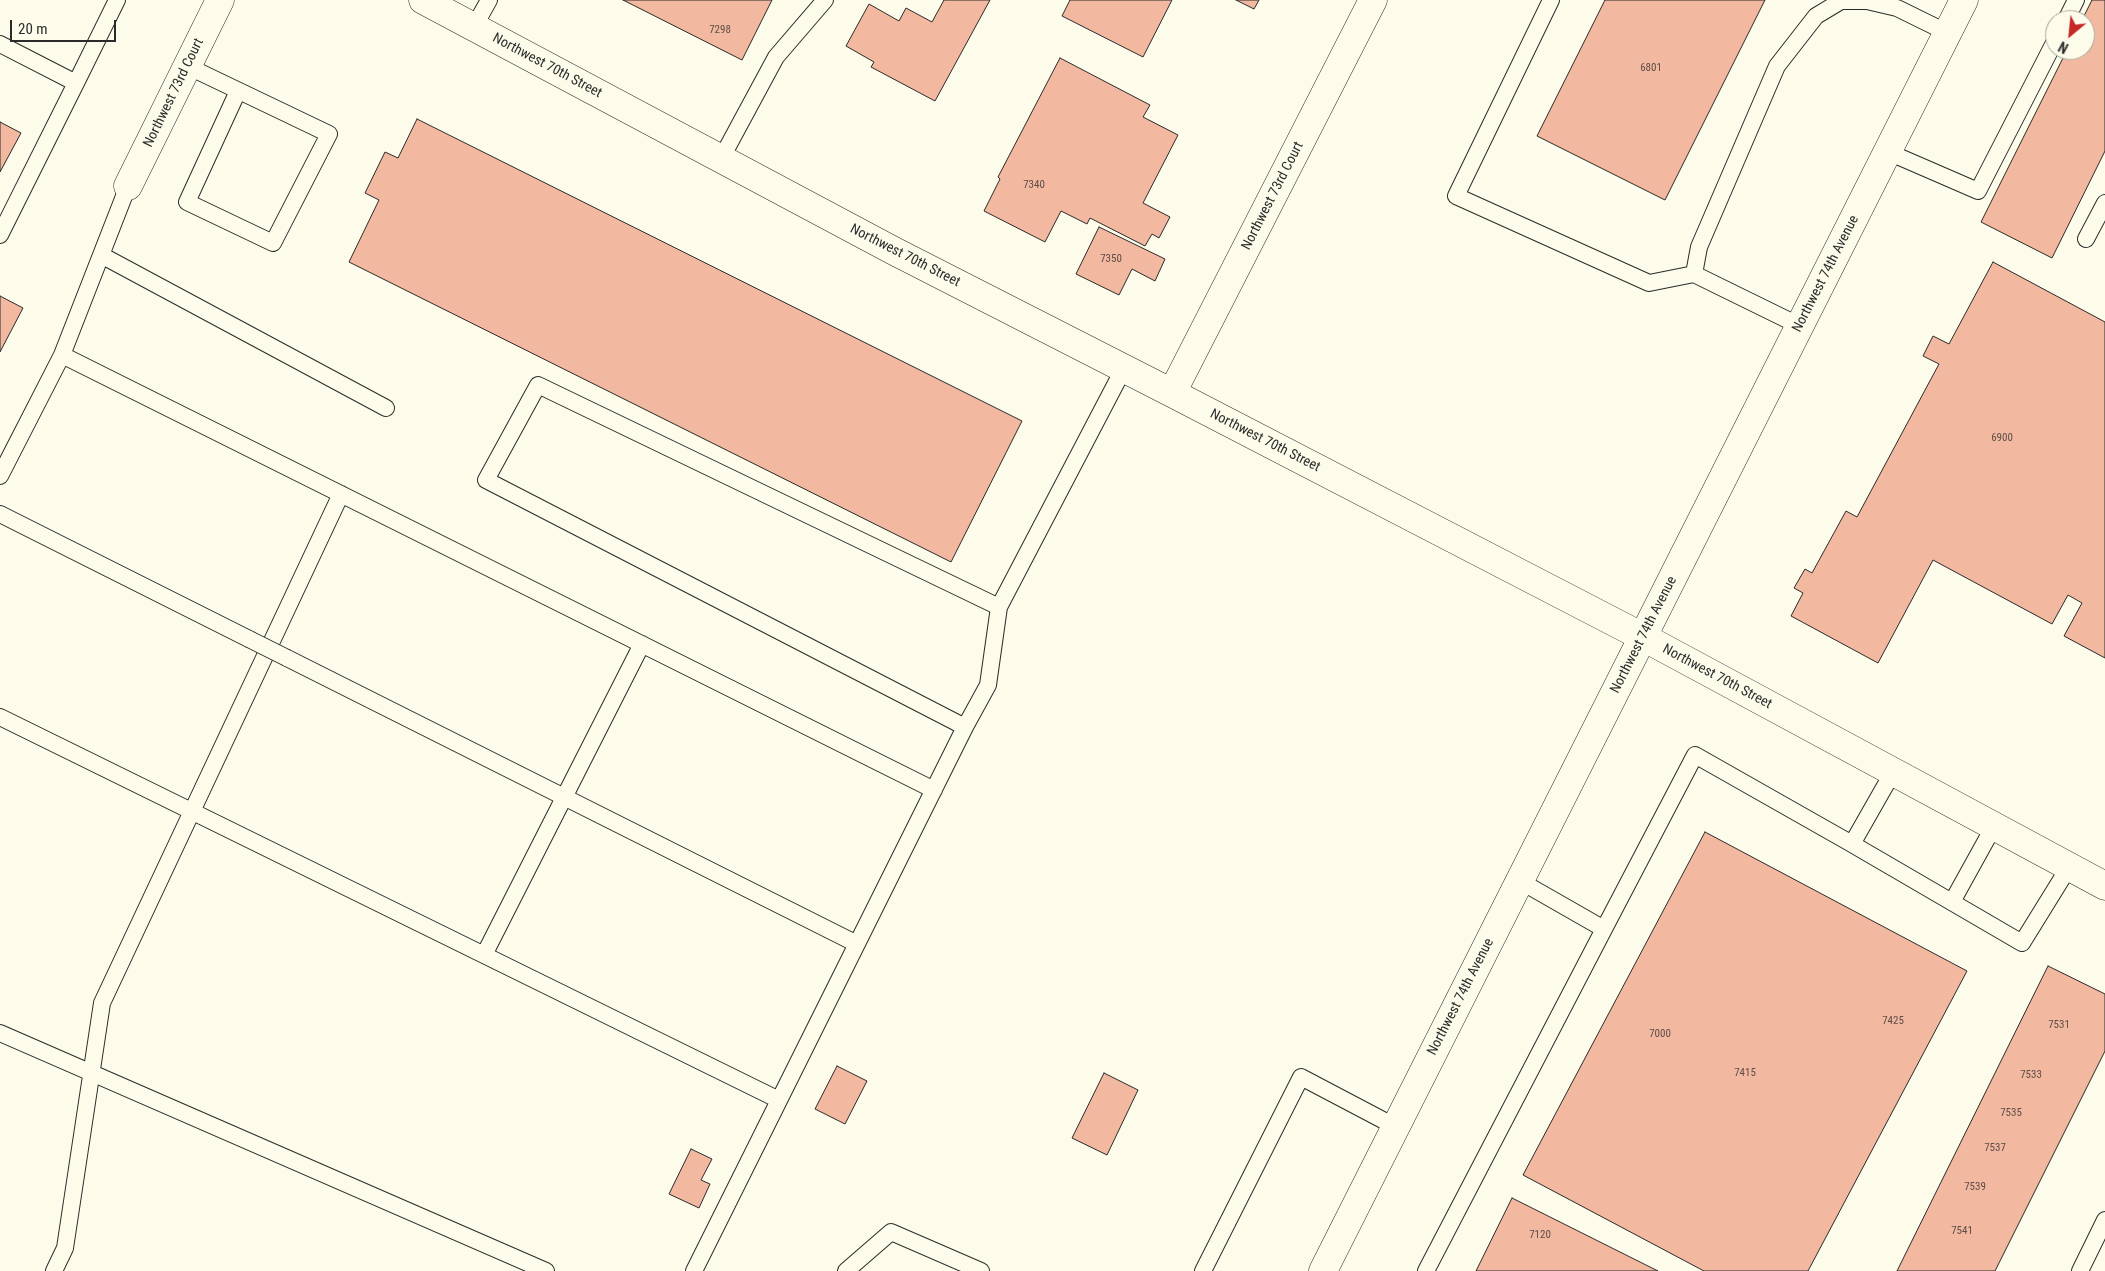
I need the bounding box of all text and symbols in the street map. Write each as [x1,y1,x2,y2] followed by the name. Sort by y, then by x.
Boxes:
[12,10,119,42] scale bar
[2045,10,2095,60] north arrow
[18,20,48,38] text: 20 m
[709,23,731,37] house number: 7298
[489,30,605,102] street label: Northwest 70th Street
[140,36,208,150] street label: Northwest 73rd Court
[2056,38,2071,56] text: N
[1640,61,1662,75] house number: 6801
[1238,139,1308,253] street label: Northwest 73rd Court
[1023,178,1045,192] house number: 7340
[1789,213,1863,335] street label: Northwest 74th Avenue
[847,221,963,291] street label: Northwest 70th Street
[1100,252,1122,266] house number: 7350
[1207,406,1323,476] street label: Northwest 70th Street
[1991,431,2013,445] house number: 6900
[1607,574,1681,696] street label: Northwest 74th Avenue
[1659,641,1775,713] street label: Northwest 70th Street
[1424,936,1498,1058] street label: Northwest 74th Avenue
[1882,1014,1904,1028] house number: 7425
[2048,1018,2070,1032] house number: 7531
[1649,1027,1671,1041] house number: 7000
[1734,1066,1756,1080] house number: 7415
[2020,1068,2042,1082] house number: 7533
[2000,1106,2022,1120] house number: 7535
[1984,1141,2006,1155] house number: 7537
[1964,1180,1986,1194] house number: 7539
[1951,1224,1973,1238] house number: 7541
[1529,1228,1551,1242] house number: 7120

